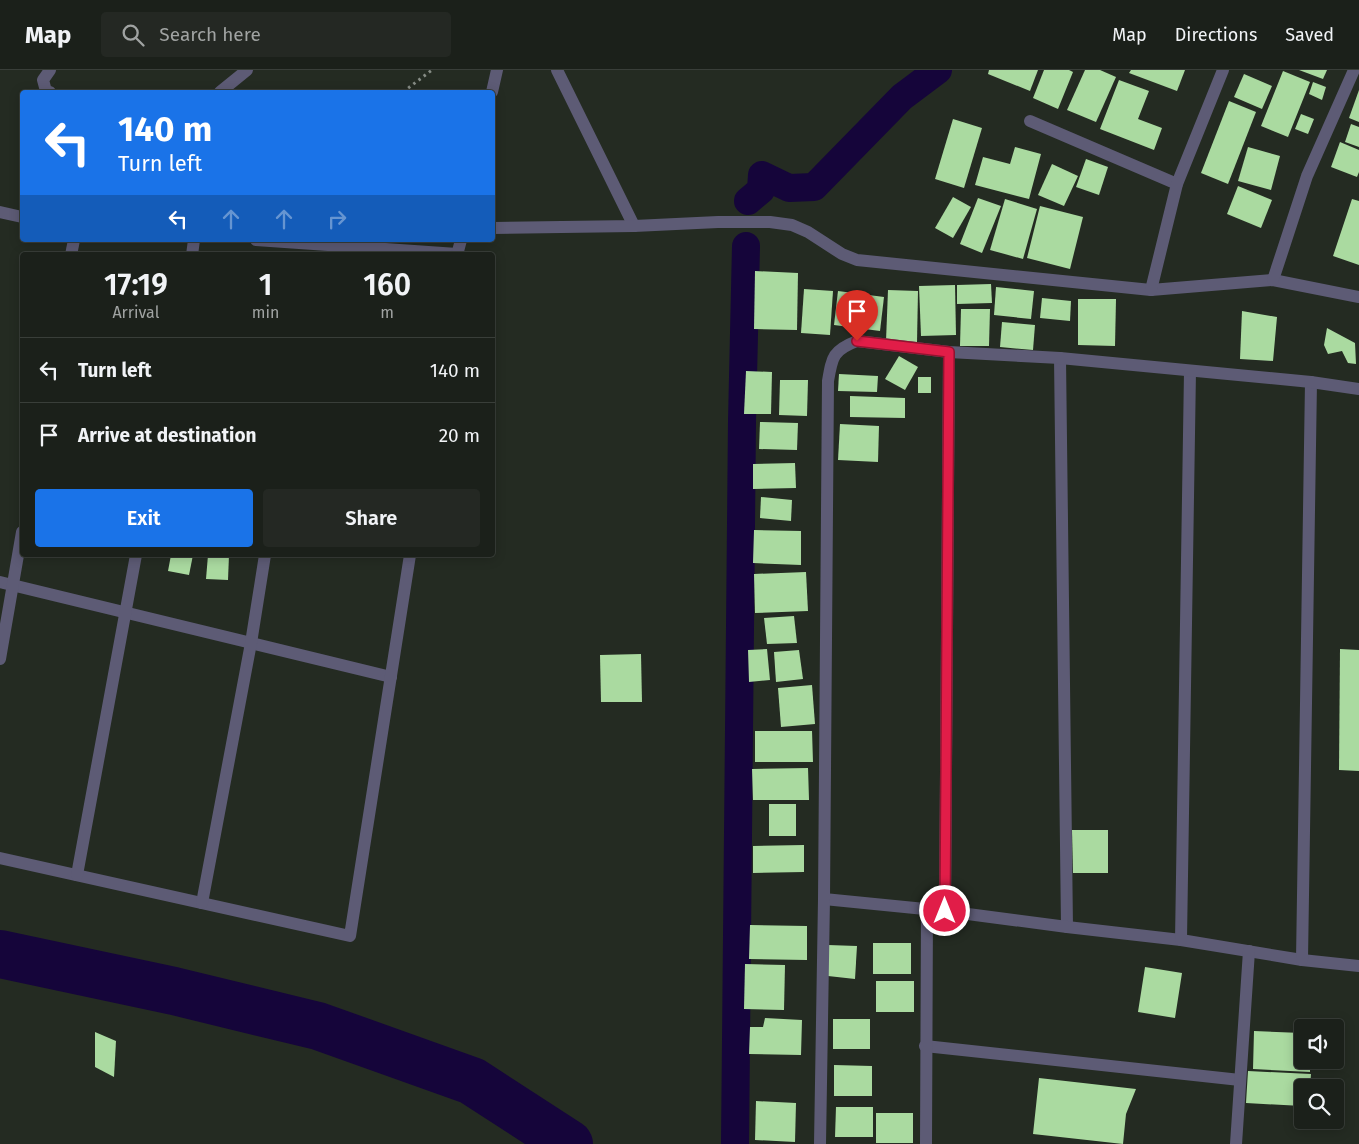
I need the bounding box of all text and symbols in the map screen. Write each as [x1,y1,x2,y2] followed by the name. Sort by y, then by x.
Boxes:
[101,12,451,57] search box
[25,21,71,49] text: Map
[119,21,147,49] icon: search
[159,23,261,46] text: Search here
[1112,24,1147,46] text: Map
[1175,24,1257,46] text: Directions
[1285,24,1334,46] text: Saved
[118,108,212,150] text: 140 m
[35,110,100,175] icon: left
[118,150,202,177] text: Turn left
[164,205,192,233] icon: left
[217,205,245,233] icon: ahead
[270,205,298,233] icon: ahead
[323,205,351,233] icon: right
[104,267,168,303] text: 17:19
[259,267,272,303] text: 1
[363,267,411,303] text: 160
[836,290,878,341] pin
[843,297,871,325] icon: arrive
[112,303,159,322] text: Arrival
[252,303,279,322] text: min
[380,303,394,322] text: m
[35,356,63,384] icon: left
[78,359,152,382] text: Turn left
[430,359,480,382] text: 140 m
[35,421,63,449] icon: arrive
[78,424,257,447] text: Arrive at destination
[439,424,480,447] text: 20 m
[35,489,253,547] button: Exit
[263,489,480,547] button: Share
[918,884,970,936] position arrow
[1294,1019,1344,1129] map controls
[1294,1019,1344,1069] button: sound
[1294,1079,1344,1129] button: search

